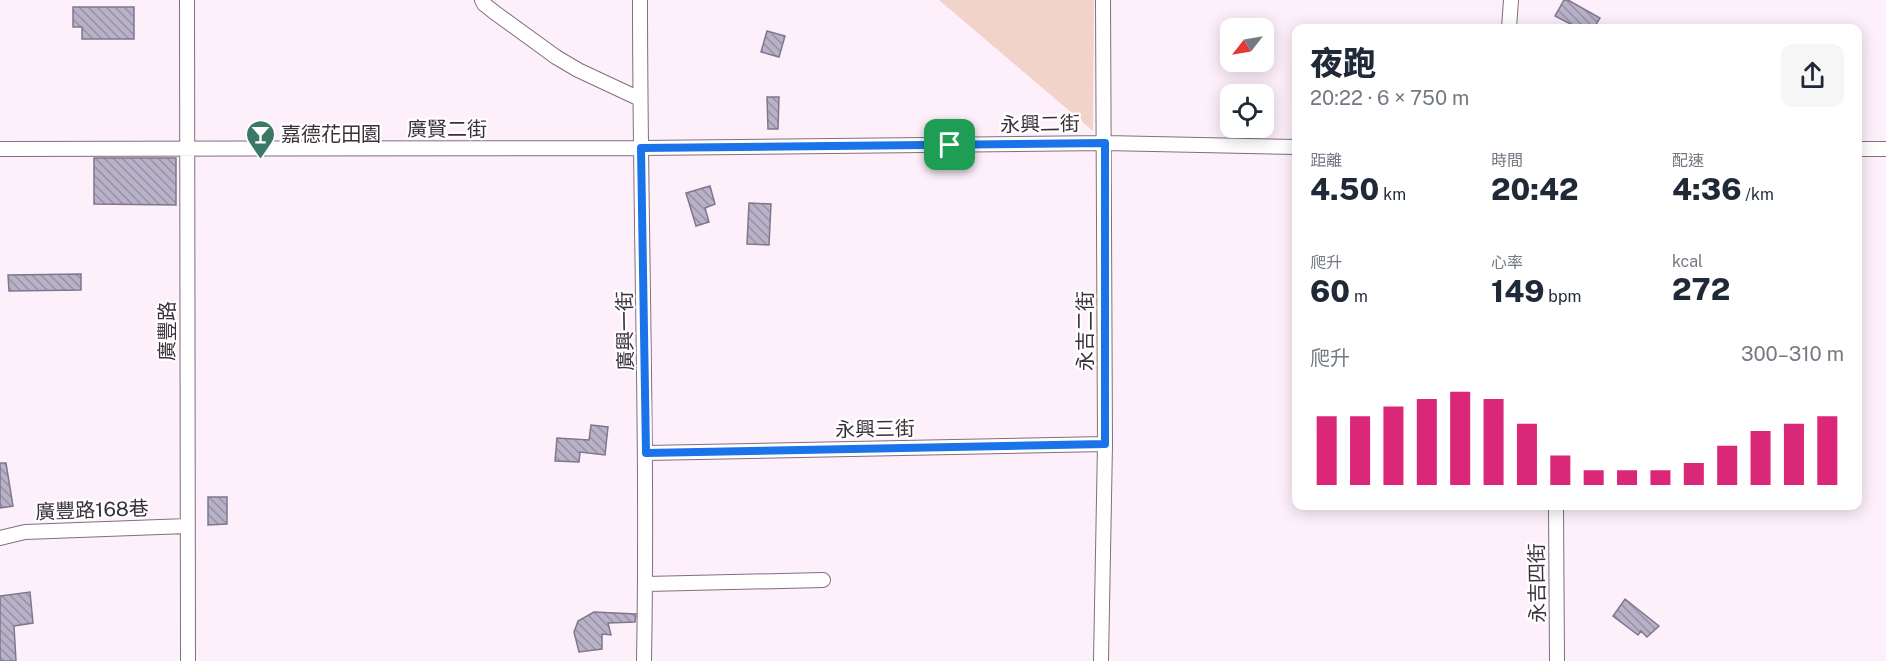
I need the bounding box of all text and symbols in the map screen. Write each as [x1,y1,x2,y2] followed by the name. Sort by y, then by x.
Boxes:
[1220,18,1274,72] north arrow
[1220,18,1274,138] map controls
[1310,44,1376,82] text: 夜跑
[1781,44,1844,107] button: share
[1220,84,1274,138] button: locate
[1310,86,1469,110] text: 20:22 · 6 × 750 m
[1000,111,1080,137] street label: 永興二街
[407,117,487,141] street label: 廣賢二街
[244,118,276,160] bar icon: 嘉德花田園
[924,119,975,170] pin
[281,122,381,146] place label: 嘉德花田園
[933,128,966,161] icon: arrive
[1310,151,1342,170] text: 距離
[1491,151,1523,170] text: 時間
[1672,151,1704,170] text: 配速
[1310,171,1379,207] text: 4.50
[1491,171,1579,207] text: 20:42
[1672,171,1741,207] text: 4:36
[1379,185,1406,204] text: km
[1741,185,1774,204] text: /km
[1672,252,1703,271] text: kcal
[1310,253,1342,272] text: 爬升
[1491,253,1523,272] text: 心率
[1672,271,1730,307] text: 272
[1310,273,1350,309] text: 60
[1491,273,1544,309] text: 149
[1350,287,1368,306] text: m
[1544,287,1581,306] text: bpm
[612,291,638,371] street label: 廣興一街
[1073,291,1097,371] street label: 永吉二街
[155,301,179,361] street label: 廣豐路
[1741,342,1844,366] text: 300–310 m
[1310,346,1350,370] text: 爬升
[835,416,915,442] street label: 永興三街
[35,496,149,524] street label: 廣豐路168巷
[1524,543,1550,623] street label: 永吉四街

